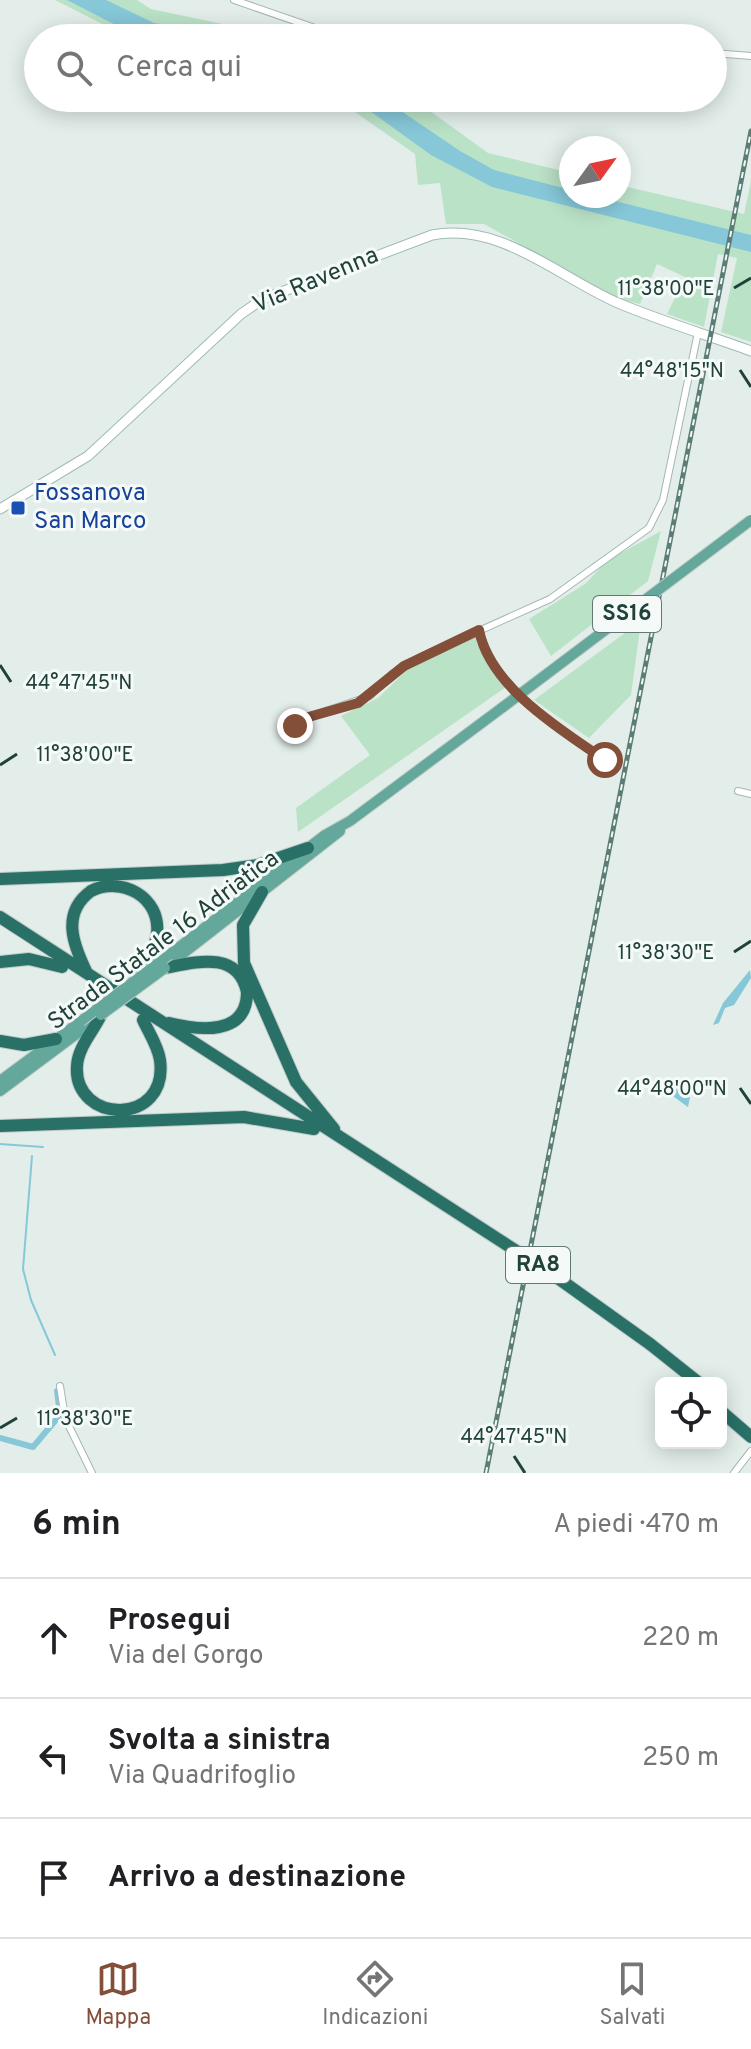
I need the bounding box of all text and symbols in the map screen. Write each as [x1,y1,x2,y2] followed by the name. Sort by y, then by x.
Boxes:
[24,24,727,112] search box
[52,46,96,90] icon: search
[116,50,242,87] text: Cerca qui
[559,136,631,208] north arrow
[249,241,383,321] street label: Via Ravenna
[617,277,715,303] text: 11°38'00"E
[620,359,724,385] text: 44°48'15"N
[34,479,146,537] place label: Fossanova San Marco
[9,499,27,517] marker: Fossanova San Marco
[593,596,661,632] road number: SS16
[25,671,133,697] text: 44°47'45"N
[277,708,313,744] route end
[587,742,623,778] route start
[36,743,134,769] text: 11°38'00"E
[43,844,285,1038] street label: Strada Statale 16 Adriatica
[618,941,714,967] text: 11°38'30"E
[617,1077,727,1103] text: 44°48'00"N
[506,1247,570,1283] road number: RA8
[655,1377,727,1449] map controls
[655,1377,727,1449] button: locate
[37,1407,133,1433] text: 11°38'30"E
[460,1425,568,1451] text: 44°47'45"N
[32,1504,121,1547] text: 6 min
[554,1509,719,1542] text: A piedi · 470 m
[108,1603,231,1640] text: Prosegui
[32,1616,76,1660] icon: ahead
[642,1622,719,1655] text: 220 m
[108,1640,264,1673] text: Via del Gorgo
[108,1723,331,1760] text: Svolta a sinistra
[32,1736,76,1780] icon: left
[642,1742,719,1775] text: 250 m
[108,1760,296,1793] text: Via Quadrifoglio
[32,1856,76,1900] icon: arrive
[108,1860,406,1897] text: Arrivo a destinazione
[86,1957,151,2032] tab: Mappa
[322,1957,428,2032] tab: Indicazioni
[599,1957,665,2032] tab: Salvati

